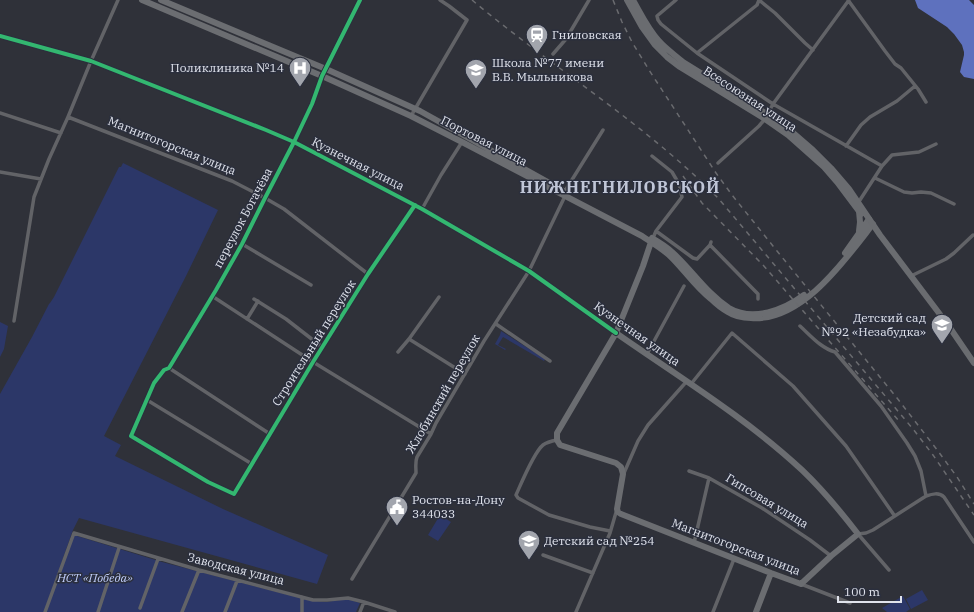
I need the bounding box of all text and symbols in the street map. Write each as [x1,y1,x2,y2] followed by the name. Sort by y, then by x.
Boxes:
[524,22,550,55] station icon: Гниловская
[552,27,622,42] place label: Гниловская
[287,55,313,88] hospital icon: Поликлиника №14
[492,55,604,84] place label: Школа №77 имени В.В. Мыльникова
[463,57,489,90] school or university icon: Школа №77 имени В.В. Мыльникова
[170,60,284,75] place label: Поликлиника №14
[701,63,800,135] street label: Всесоюзная улица
[438,112,530,169] street label: Портовая улица
[106,113,239,178] street label: Магнитогорская улица
[309,134,407,194] street label: Кузнечная улица
[210,165,276,270] street label: переулок Богачёва
[520,177,720,197] district label: НИЖНЕГНИЛОВСКОЙ
[269,277,359,409] street label: Строительный переулок
[591,298,684,369] street label: Кузнечная улица
[822,310,926,339] place label: Детский сад №92 «Незабудка»
[929,312,955,345] school or university icon: Детский сад №92 «Незабудка»
[402,331,483,456] street label: Жлобинский переулок
[723,470,812,531] street label: Гипсовая улица
[412,492,505,521] place label: Ростов-на-Дону 344033
[384,494,410,527] public building icon: Ростов-на-Дону 344033
[670,515,803,578] street label: Магнитогорская улица
[516,528,542,561] school or university icon: Детский сад №254
[544,533,655,548] place label: Детский сад №254
[186,549,287,588] street label: Заводская улица
[56,570,133,585] park label: НСТ «Победа»
[838,578,901,604] scale bar
[844,584,880,599] text: 100 m

